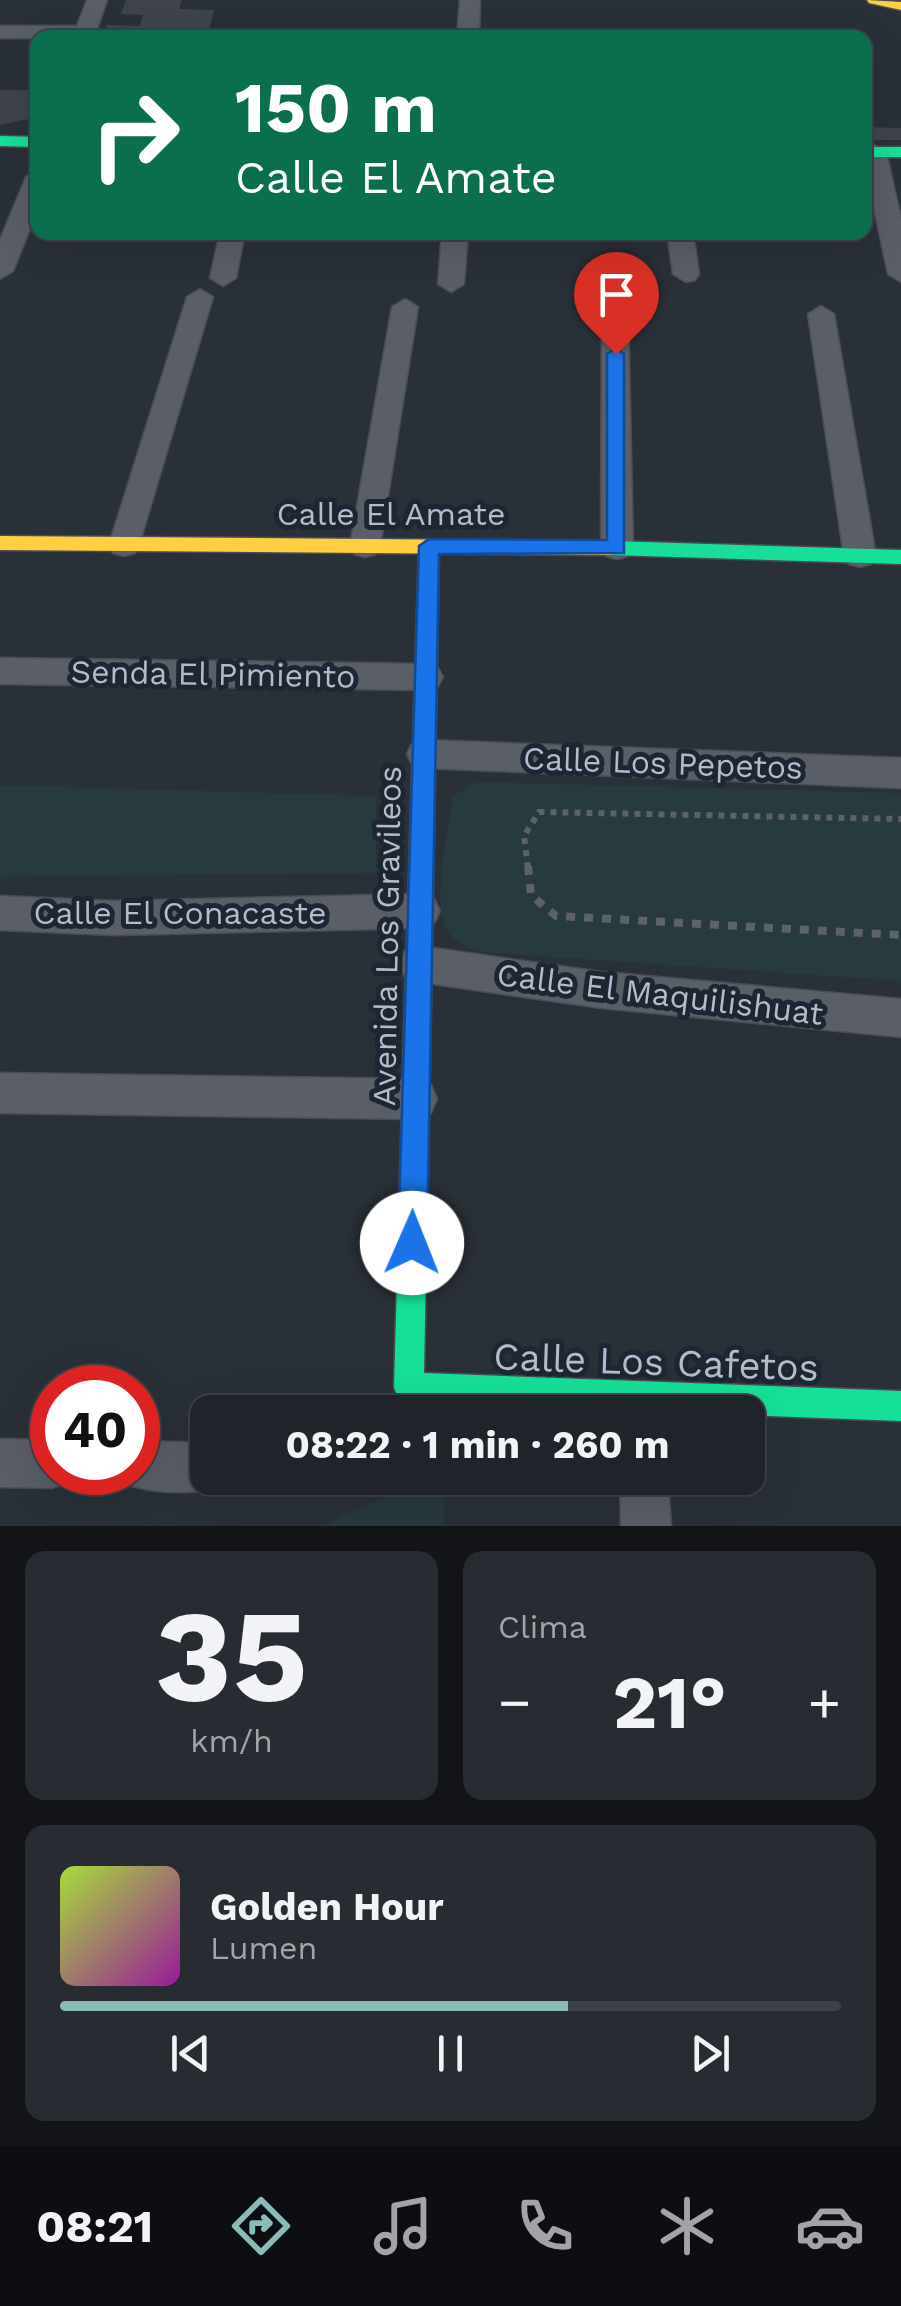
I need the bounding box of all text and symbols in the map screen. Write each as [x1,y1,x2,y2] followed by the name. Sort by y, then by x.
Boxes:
[235,67,437,149] text: 150 m
[70,70,200,200] icon: right
[235,151,557,204] text: Calle El Amate
[574,252,659,355] pin
[589,267,644,322] icon: arrive
[277,495,505,533] street label: Calle El Amate
[70,653,356,695] street label: Senda El Pimiento
[522,739,804,787] street label: Calle Los Pepetos
[365,766,409,1106] street label: Avenida Los Gravileos
[34,894,326,932] street label: Calle El Conacaste
[495,955,825,1033] street label: Calle El Maquilishuat
[360,1191,464,1295] position arrow
[493,1334,819,1390] street label: Calle Los Cafetos
[30,1365,160,1495] speed limit sign: 40
[286,1423,669,1467] text: 08:22 · 1 min · 260 m
[155,1580,308,1733] text: 35
[498,1608,587,1646] text: Clima
[612,1658,727,1746] text: 21°
[498,1670,531,1734] text: −
[808,1670,841,1734] text: +
[190,1722,273,1760] text: km/h
[210,1885,444,1929] text: Golden Hour
[210,1929,317,1967] text: Lumen
[163,2026,218,2081] icon: previous
[423,2026,478,2081] icon: pause
[683,2026,738,2081] icon: next
[226,2191,296,2261] icon: directions
[368,2191,438,2261] icon: music
[510,2191,580,2261] icon: phone
[652,2191,722,2261] icon: climate
[795,2191,865,2261] icon: car
[36,2200,153,2253] text: 08:21

